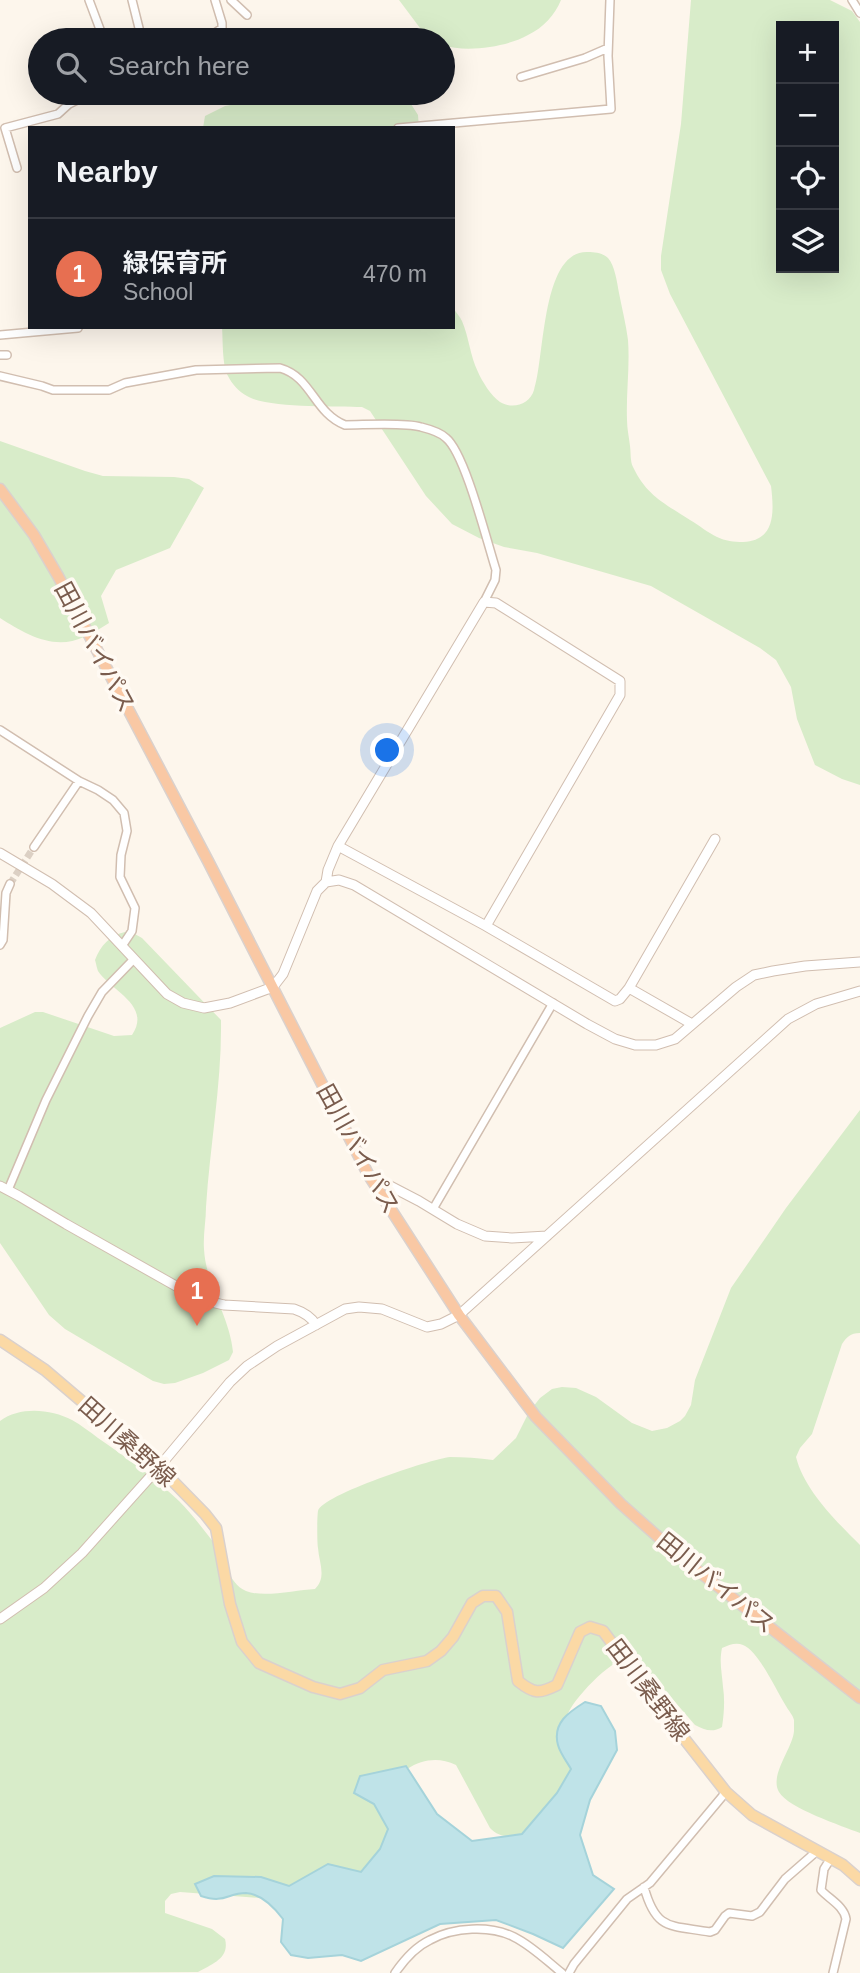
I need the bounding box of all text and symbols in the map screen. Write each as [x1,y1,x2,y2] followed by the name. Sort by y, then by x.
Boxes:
[776,21,839,273] map controls
[776,21,839,84] button: +
[28,28,455,105] search box
[52,48,90,86] icon: search
[108,51,250,81] text: Search here
[776,84,839,147] button: −
[776,147,839,210] button: locate
[56,155,158,188] text: Nearby
[776,210,839,273] button: layers
[123,248,227,278] text: 緑保育所
[73,261,85,287] text: 1
[363,261,427,287] text: 470 m
[123,279,193,305] text: School
[50,577,141,716] street label: 田川バイパス
[370,733,404,767] your location
[312,1079,405,1218] street label: 田川バイパス
[174,1268,220,1326] pin: 1
[74,1391,181,1492] street label: 田川桑野線
[652,1527,781,1638] street label: 田川バイパス
[602,1634,695,1746] street label: 田川桑野線

